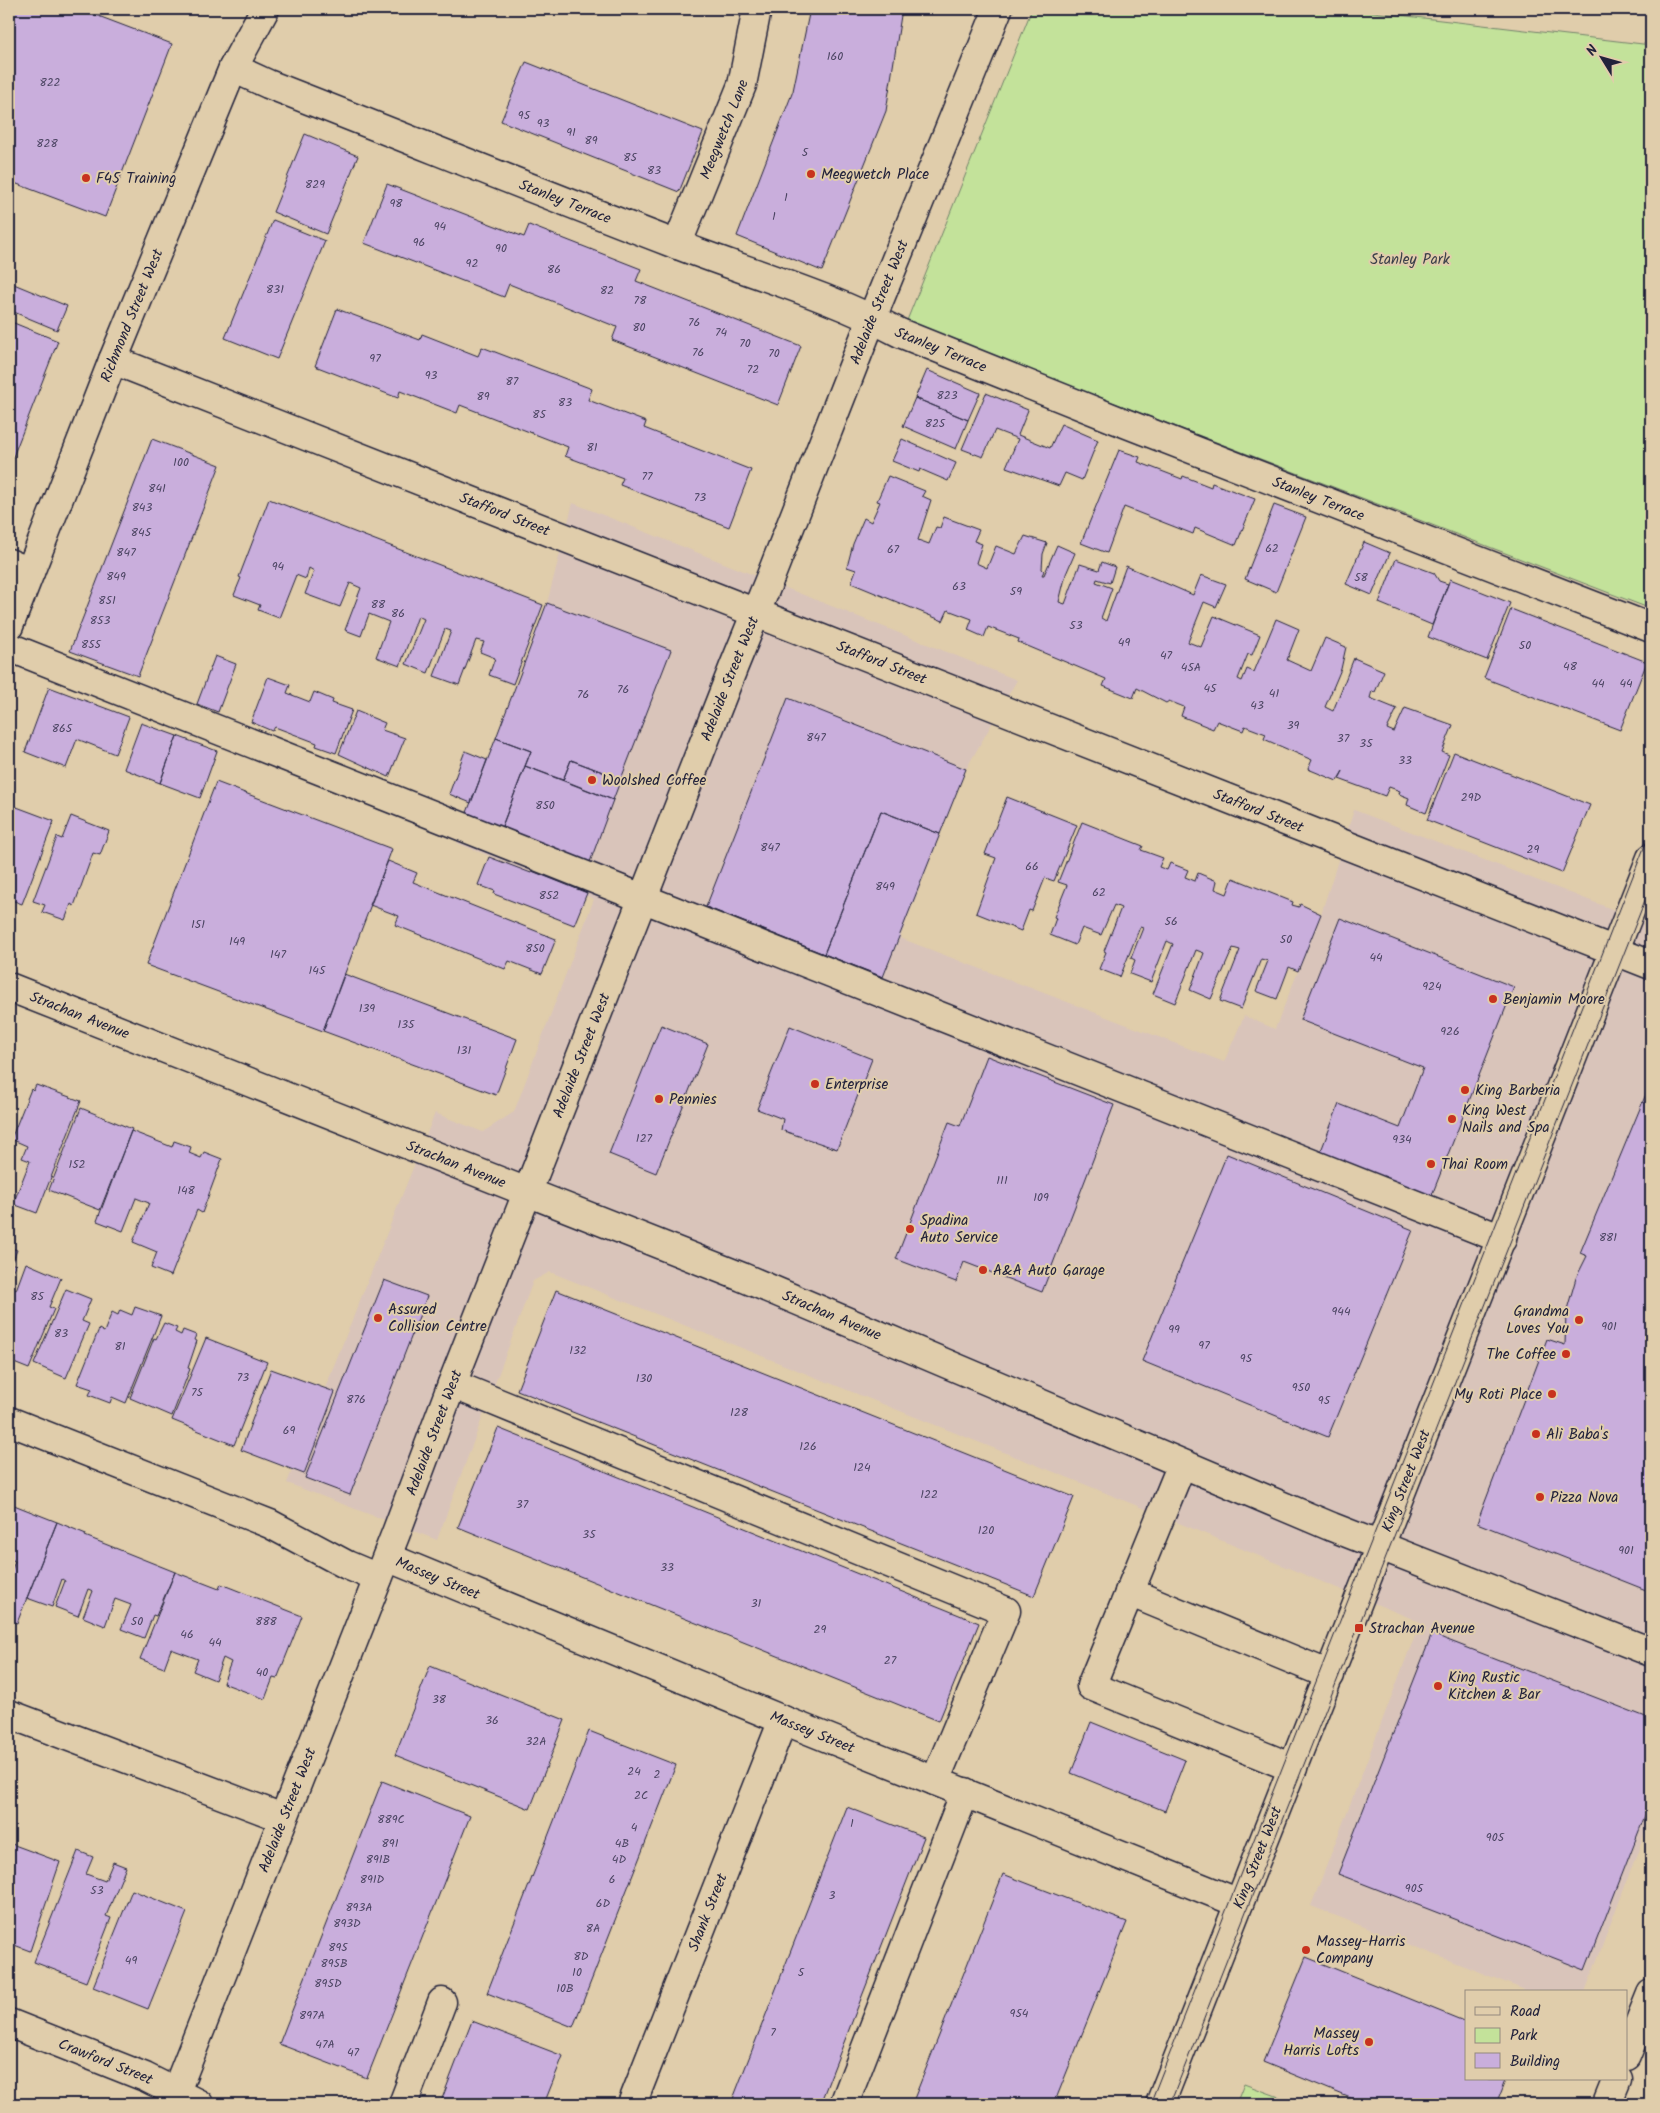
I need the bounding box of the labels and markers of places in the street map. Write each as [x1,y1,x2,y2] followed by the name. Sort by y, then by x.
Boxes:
[821,163,929,187] place label: Meegwetch Place
[96,167,176,191] place label: F45 Training
[805,168,817,180] marker: Meegwetch Place
[80,172,92,184] marker: F45 Training
[602,769,706,793] place label: Woolshed Coffee
[586,774,598,786] marker: Woolshed Coffee
[1503,988,1605,1012] place label: Benjamin Moore
[1487,993,1499,1005] marker: Benjamin Moore
[825,1073,888,1097] place label: Enterprise
[809,1078,821,1090] marker: Enterprise
[1475,1079,1560,1103] place label: King Barberia
[1459,1084,1471,1096] marker: King Barberia
[669,1088,717,1112] place label: Pennies
[653,1093,665,1105] marker: Pennies
[1462,1099,1550,1140] place label: King West Nails and Spa
[1446,1113,1458,1125] marker: King West Nails and Spa
[1441,1153,1508,1177] place label: Thai Room
[1425,1158,1437,1170] marker: Thai Room
[920,1209,998,1250] place label: Spadina Auto Service
[904,1223,916,1235] marker: Spadina Auto Service
[993,1259,1105,1283] place label: A&A Auto Garage
[977,1264,989,1276] marker: A&A Auto Garage
[388,1298,487,1339] place label: Assured Collision Centre
[1506,1300,1569,1341] place label: Grandma Loves You
[372,1312,384,1324] marker: Assured Collision Centre
[1573,1314,1585,1326] marker: Grandma Loves You
[1487,1343,1556,1367] place label: The Coffee
[1560,1348,1572,1360] marker: The Coffee
[1454,1383,1542,1407] place label: My Roti Place
[1546,1388,1558,1400] marker: My Roti Place
[1546,1423,1609,1447] place label: Ali Baba's
[1530,1428,1542,1440] marker: Ali Baba's
[1550,1486,1618,1510] place label: Pizza Nova
[1534,1491,1546,1503] marker: Pizza Nova
[1369,1617,1475,1641] place label: Strachan Avenue
[1353,1622,1365,1634] marker: Strachan Avenue
[1448,1666,1541,1707] place label: King Rustic Kitchen & Bar
[1432,1680,1444,1692] marker: King Rustic Kitchen & Bar
[1316,1930,1406,1971] place label: Massey-Harris Company
[1300,1944,1312,1956] marker: Massey-Harris Company
[1283,2022,1360,2063] place label: Massey Harris Lofts
[1363,2036,1375,2048] marker: Massey Harris Lofts

